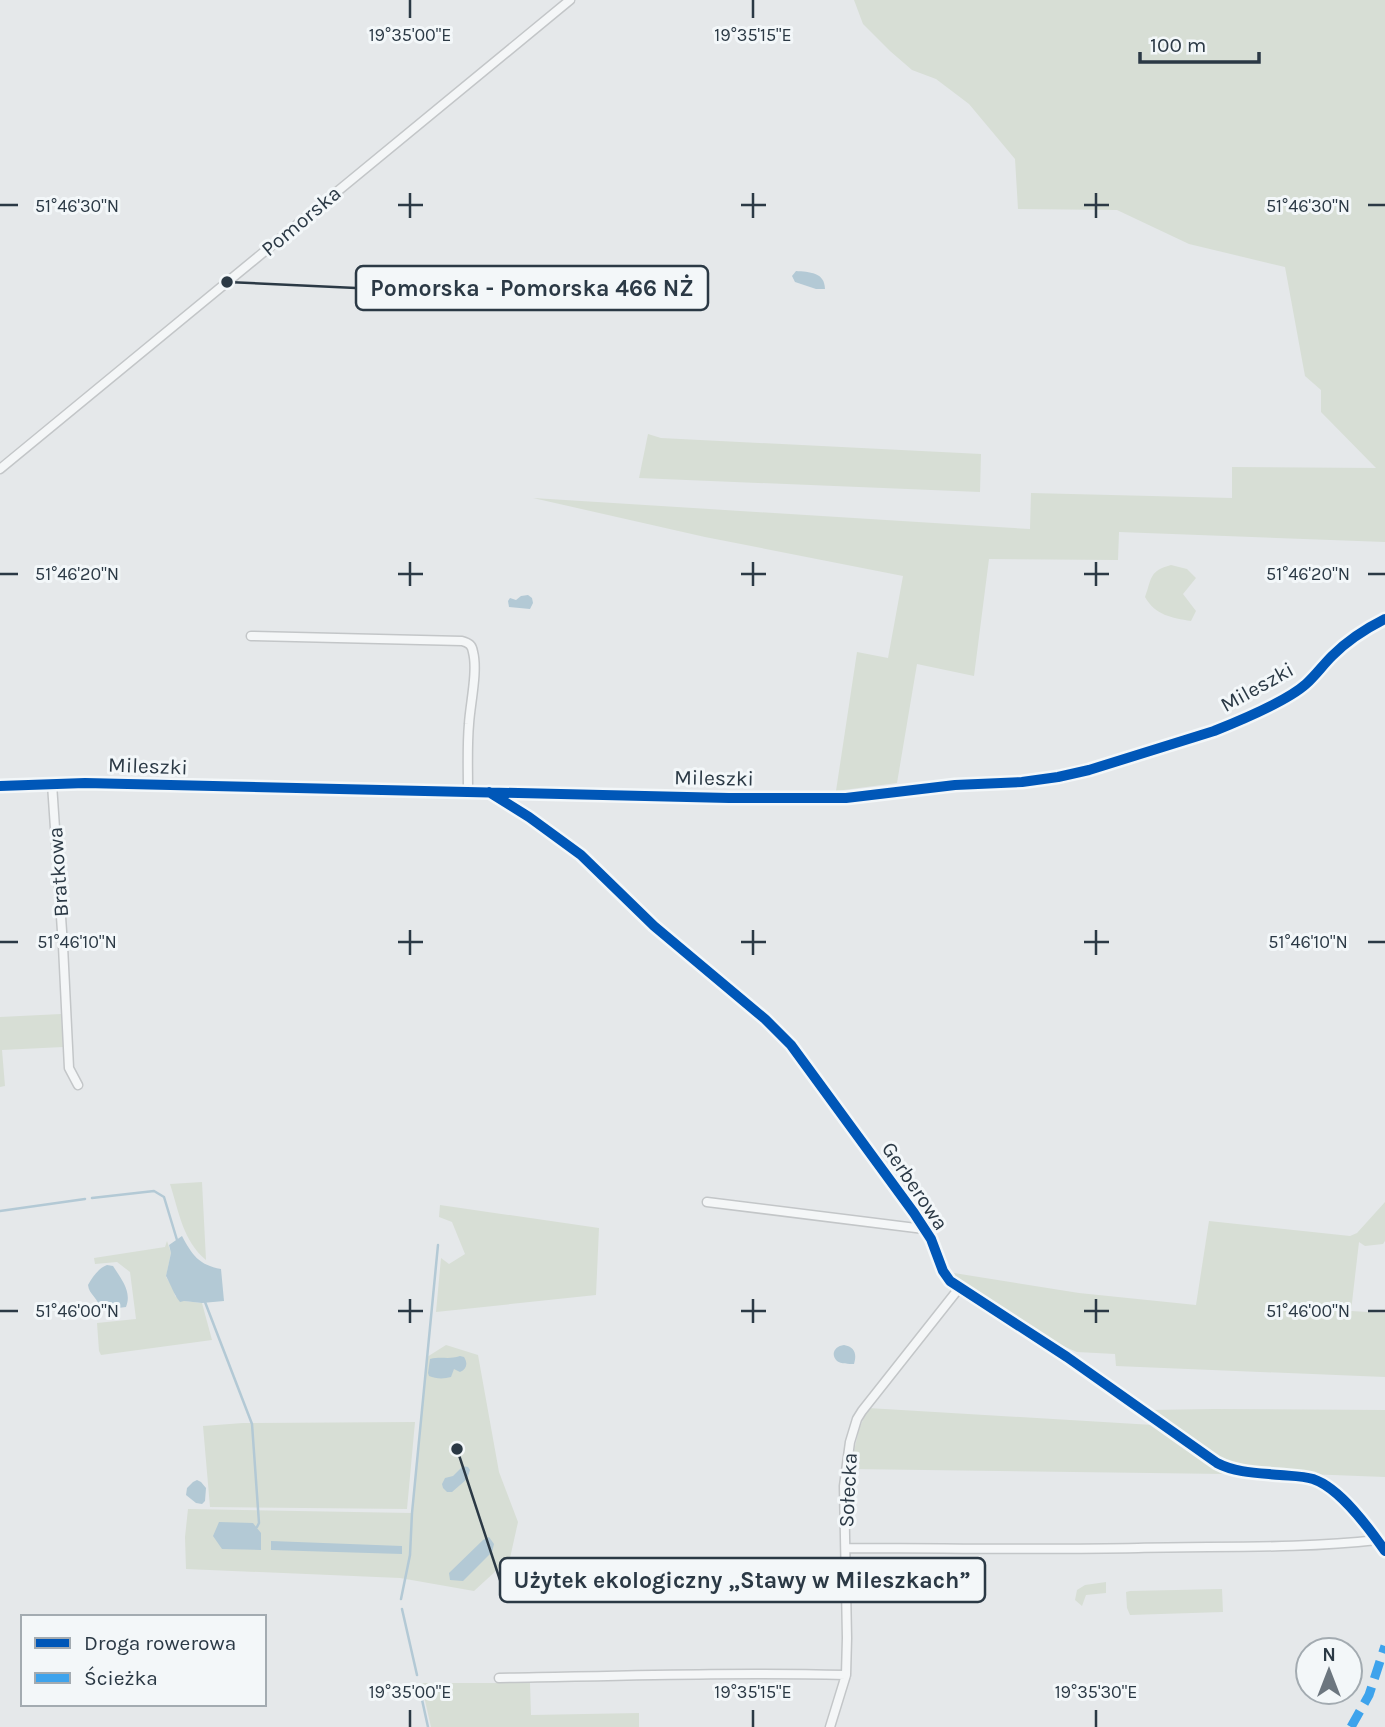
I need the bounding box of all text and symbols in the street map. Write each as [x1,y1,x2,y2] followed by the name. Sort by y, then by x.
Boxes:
[1140,21,1259,65] scale bar
[369,24,451,46] text: 19°35'00"E
[714,24,792,46] text: 19°35'15"E
[1150,33,1207,57] text: 100 m
[256,181,346,261] street label: Pomorska
[35,195,119,217] text: 51°46'30"N
[1266,195,1350,217] text: 51°46'30"N
[356,266,708,310] callout: Pomorska - Pomorska 466 NŻ
[370,274,694,302] text: Pomorska - Pomorska 466 NŻ
[35,563,119,585] text: 51°46'20"N
[1266,563,1350,585] text: 51°46'20"N
[1216,657,1298,717] street label: Mileszki
[108,753,188,779] street label: Mileszki
[674,765,754,791] street label: Mileszki
[43,826,73,918] street label: Bratkowa
[37,931,117,953] text: 51°46'10"N
[1268,931,1348,953] text: 51°46'10"N
[877,1137,953,1235] street label: Gerberowa
[35,1300,119,1322] text: 51°46'00"N
[1266,1300,1350,1322] text: 51°46'00"N
[834,1452,862,1528] street label: Sołecka
[500,1558,985,1602] callout: Użytek ekologiczny „Stawy w Mileszkach”
[514,1567,970,1594] text: Użytek ekologiczny „Stawy w Mileszkach”
[21,1615,266,1706] legend
[84,1631,236,1655] text: Droga rowerowa
[1294,1636,1364,1706] north arrow
[1322,1644,1336,1666] text: N
[84,1666,158,1690] text: Ścieżka
[369,1681,451,1703] text: 19°35'00"E
[714,1681,792,1703] text: 19°35'15"E
[1055,1681,1137,1703] text: 19°35'30"E

